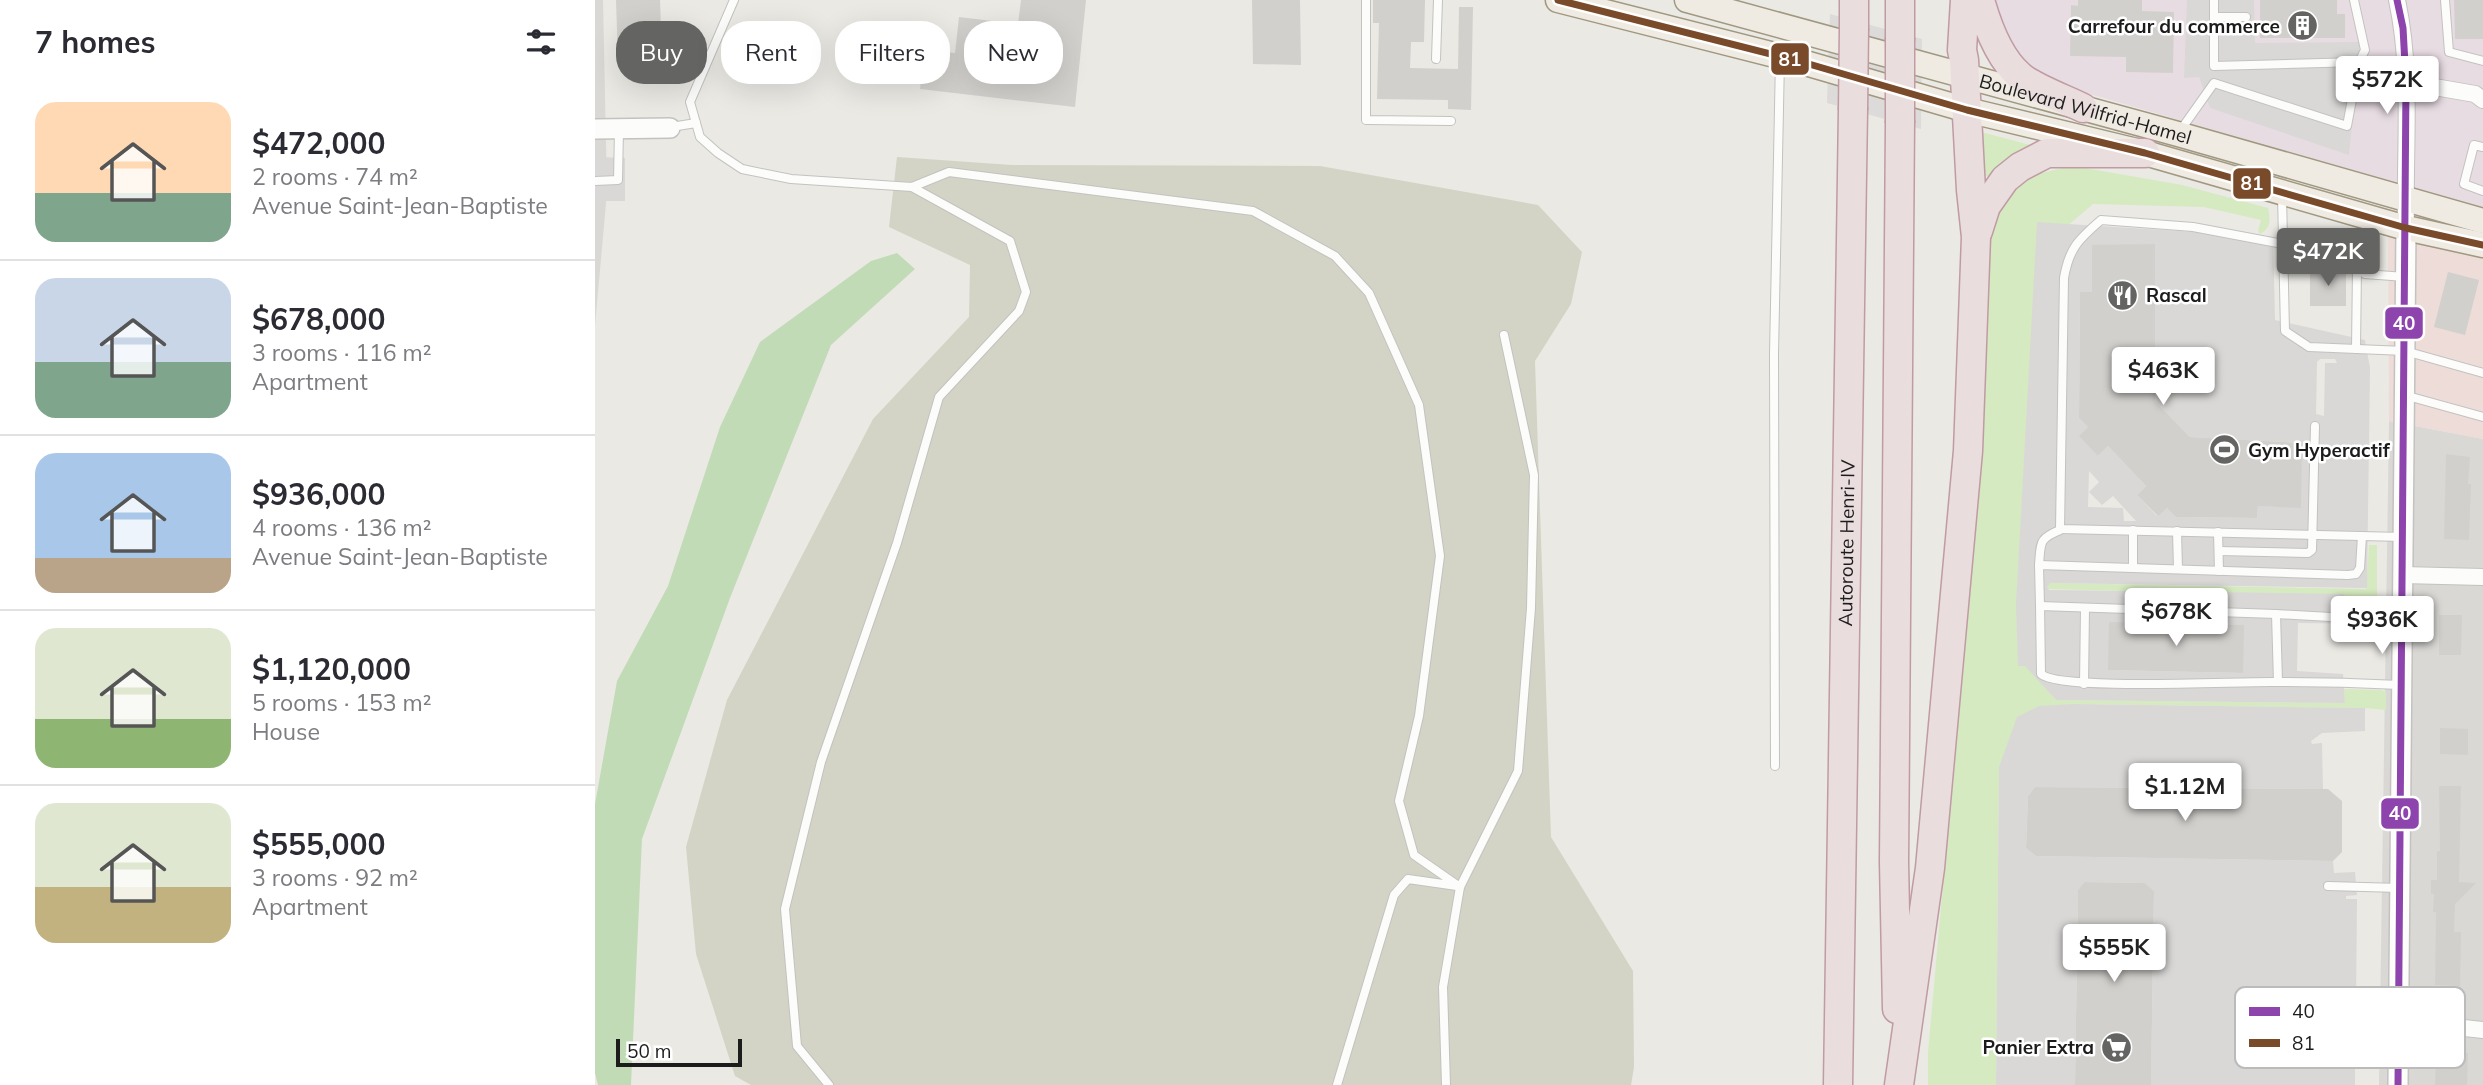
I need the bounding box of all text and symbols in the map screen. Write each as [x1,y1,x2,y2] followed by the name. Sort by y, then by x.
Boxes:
[2286,9,2320,43] building icon: Carrefour du commerce
[2068,14,2280,38] place label: Carrefour du commerce
[616,21,707,84] chip: Buy
[721,21,821,84] chip: Rent
[835,21,950,84] chip: Filters
[964,21,1063,84] chip: New
[35,23,156,61] text: 7 homes
[522,23,560,61] icon: filters
[1770,42,1810,76] line badge: 81
[1779,47,1801,71] text: 81
[2338,57,2436,116] pin: $572K
[2352,64,2422,93] text: $572K
[1977,68,2194,149] street label: Boulevard Wilfrid-Hamel
[252,124,385,162] text: $472,000
[91,130,175,214] icon: home
[252,162,418,191] text: 2 rooms · 74 m²
[2232,167,2272,200] line badge: 81
[2241,171,2263,195] text: 81
[252,191,548,220] text: Avenue Saint-Jean-Baptiste
[2279,229,2377,288] pin: $472K
[2293,236,2363,265] text: $472K
[2106,278,2140,312] restaurant icon: Rascal
[2146,283,2207,307] place label: Rascal
[252,300,385,338] text: $678,000
[91,306,175,390] icon: home
[2384,306,2424,340] line badge: 40
[2393,311,2415,335] text: 40
[252,338,432,367] text: 3 rooms · 116 m²
[2114,348,2212,407] pin: $463K
[2128,355,2198,384] text: $463K
[252,367,368,396] text: Apartment
[2208,433,2242,467] sports icon: Gym Hyperactif
[2248,438,2391,462] place label: Gym Hyperactif
[1833,459,1860,627] street label: Autoroute Henri-IV
[252,475,385,513] text: $936,000
[91,481,175,565] icon: home
[252,513,432,542] text: 4 rooms · 136 m²
[252,542,548,571] text: Avenue Saint-Jean-Baptiste
[2127,588,2225,648] pin: $678K
[2141,596,2211,625] text: $678K
[2333,596,2431,656] pin: $936K
[2347,604,2417,633] text: $936K
[252,650,411,688] text: $1,120,000
[91,656,175,740] icon: home
[252,688,432,717] text: 5 rooms · 153 m²
[252,717,320,746] text: House
[2128,764,2242,823] pin: $1.12M
[2145,771,2225,800] text: $1.12M
[2380,797,2420,830] line badge: 40
[2389,801,2411,825] text: 40
[252,825,385,863] text: $555,000
[91,831,175,915] icon: home
[252,863,418,892] text: 3 rooms · 92 m²
[252,892,368,921] text: Apartment
[2065,925,2163,984] pin: $555K
[2079,932,2149,961] text: $555K
[2235,987,2465,1068] legend
[2292,999,2315,1023] text: 40
[2100,1030,2134,1064] supermarket icon: Panier Extra
[2292,1031,2315,1055] text: 81
[1982,1035,2094,1059] place label: Panier Extra
[616,1036,742,1068] scale bar
[627,1039,671,1063] text: 50 m

